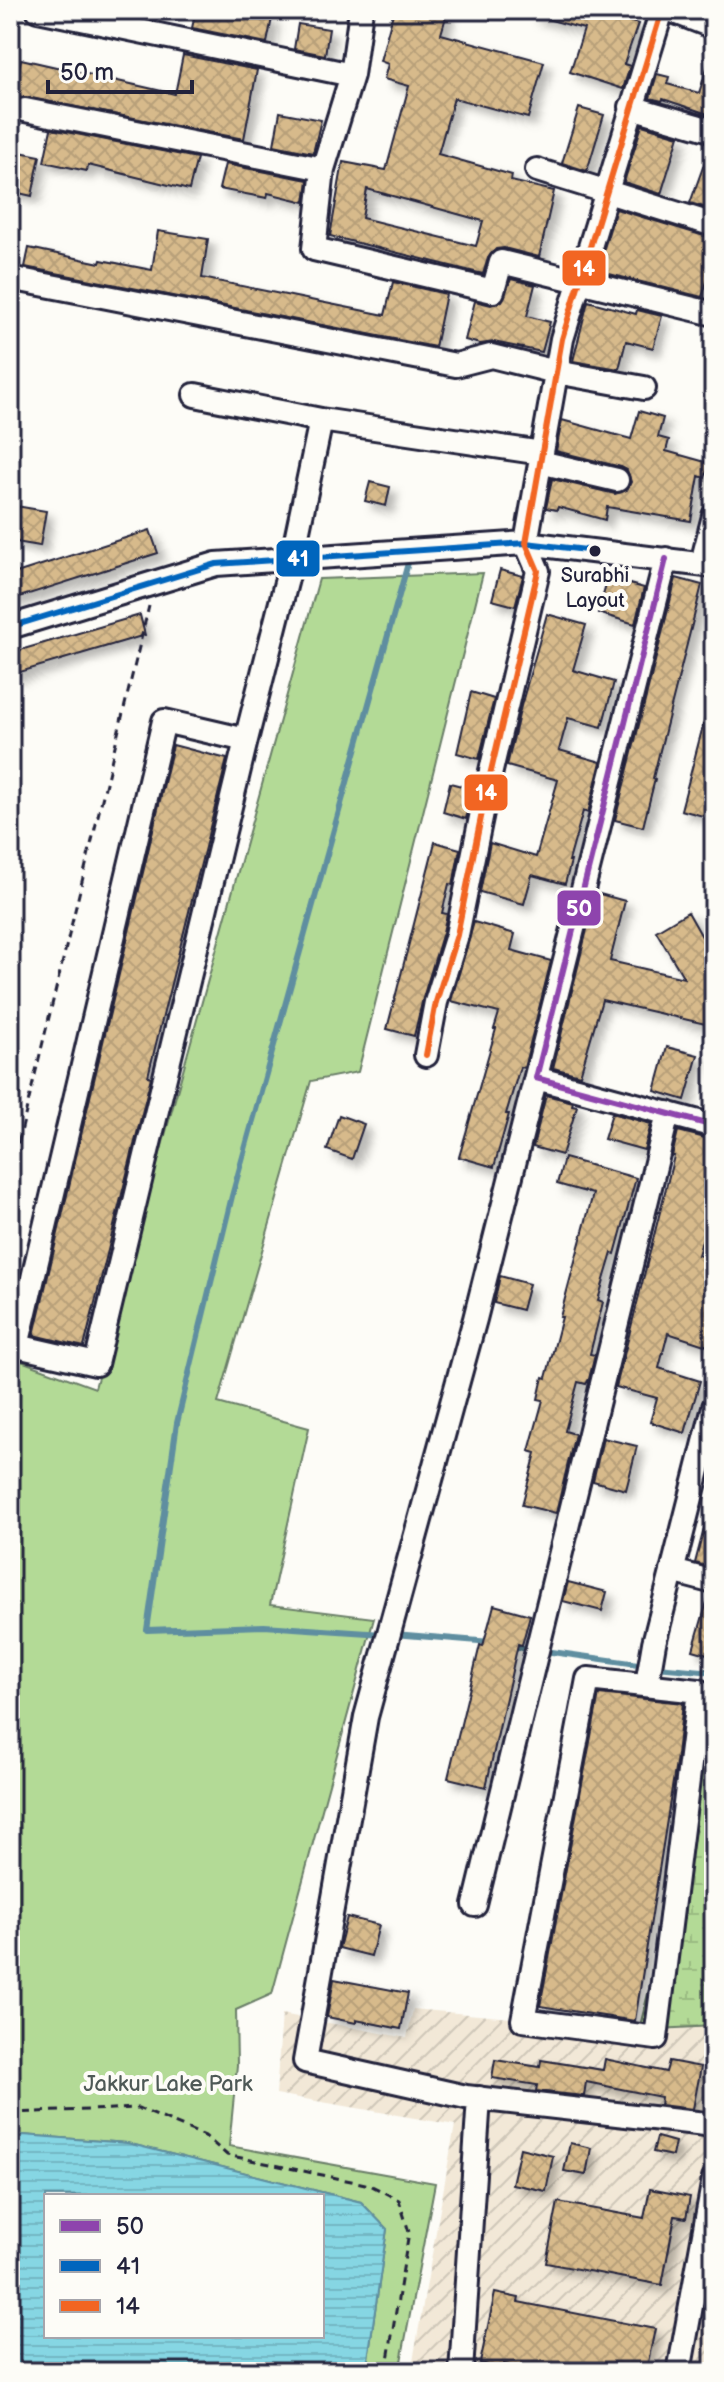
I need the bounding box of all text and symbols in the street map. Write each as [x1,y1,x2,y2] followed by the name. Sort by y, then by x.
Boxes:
[48,44,192,94] scale bar
[60,58,114,87] text: 50 m
[561,249,607,287] line badge: 14
[573,256,595,283] text: 14
[275,539,321,578] line badge: 41
[587,543,603,559] marker: Surabhi Layout
[287,546,309,573] text: 41
[561,564,629,613] place label: Surabhi Layout
[463,773,509,812] line badge: 14
[475,780,497,807] text: 14
[556,889,602,927] line badge: 50
[566,896,592,923] text: 50
[83,2071,253,2098] park label: Jakkur Lake Park
[44,2194,324,2338] legend
[116,2212,144,2241] text: 50
[116,2252,140,2281] text: 41
[116,2292,140,2321] text: 14

